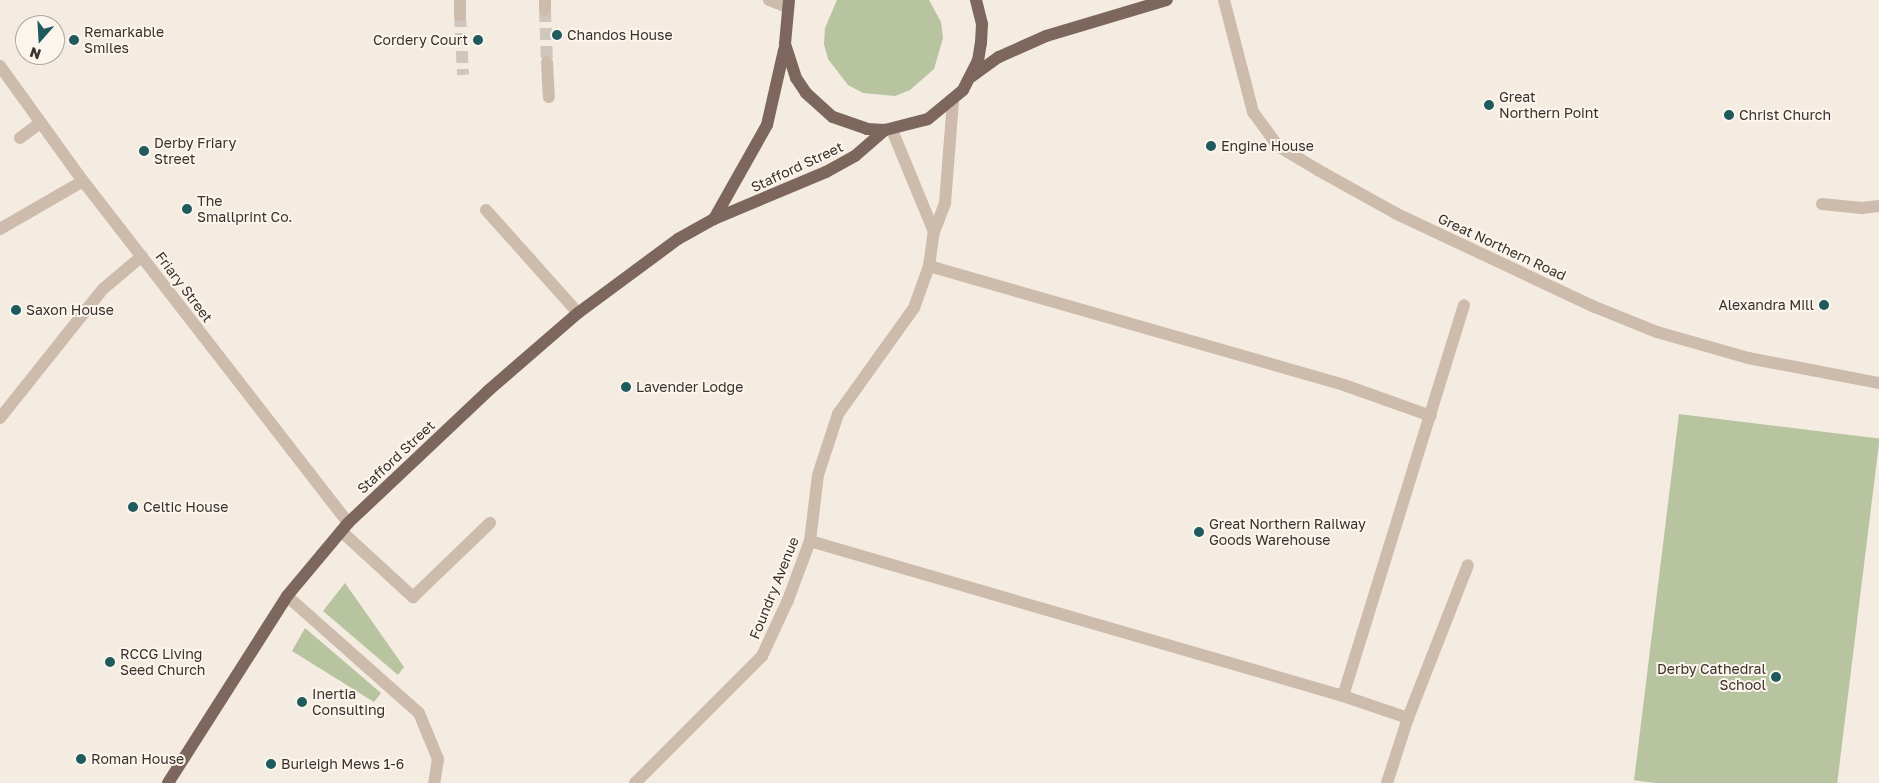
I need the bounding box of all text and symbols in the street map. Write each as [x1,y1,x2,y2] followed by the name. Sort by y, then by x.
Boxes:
[15,15,65,65] north arrow
[84,24,164,56] place label: Remarkable Smiles
[567,27,673,43] place label: Chandos House
[551,29,563,41] marker: Chandos House
[373,32,468,48] place label: Cordery Court
[68,34,80,46] marker: Remarkable Smiles
[472,34,484,46] marker: Cordery Court
[27,44,43,63] text: N
[1499,89,1599,121] place label: Great Northern Point
[1483,99,1495,111] marker: Great Northern Point
[1739,107,1831,123] place label: Christ Church
[1723,109,1735,121] marker: Christ Church
[154,135,236,168] place label: Derby Friary Street
[748,138,846,196] street label: Stafford Street
[1221,138,1314,154] place label: Engine House
[1205,140,1217,152] marker: Engine House
[138,145,150,157] marker: Derby Friary Street
[197,193,292,226] place label: The Smallprint Co.
[181,203,193,215] marker: The Smallprint Co.
[1435,210,1569,284] street label: Great Northern Road
[152,248,216,326] street label: Friary Street
[1719,297,1814,313] place label: Alexandra Mill
[1818,299,1830,311] marker: Alexandra Mill
[26,302,114,318] place label: Saxon House
[10,304,22,316] marker: Saxon House
[636,379,743,395] place label: Lavender Lodge
[620,381,632,393] marker: Lavender Lodge
[354,417,438,497] street label: Stafford Street
[143,499,228,515] place label: Celtic House
[127,501,139,513] marker: Celtic House
[1209,516,1366,548] place label: Great Northern Railway Goods Warehouse
[1193,526,1205,538] marker: Great Northern Railway Goods Warehouse
[746,534,802,642] street label: Foundry Avenue
[120,646,205,679] place label: RCCG Living Seed Church
[104,656,116,668] marker: RCCG Living Seed Church
[1657,661,1766,694] place label: Derby Cathedral School
[1770,671,1782,683] marker: Derby Cathedral School
[312,686,385,719] place label: Inertia Consulting
[296,696,308,708] marker: Inertia Consulting
[91,751,184,767] place label: Roman House
[75,753,87,765] marker: Roman House
[281,756,404,772] place label: Burleigh Mews 1-6
[265,758,277,770] marker: Burleigh Mews 1-6

